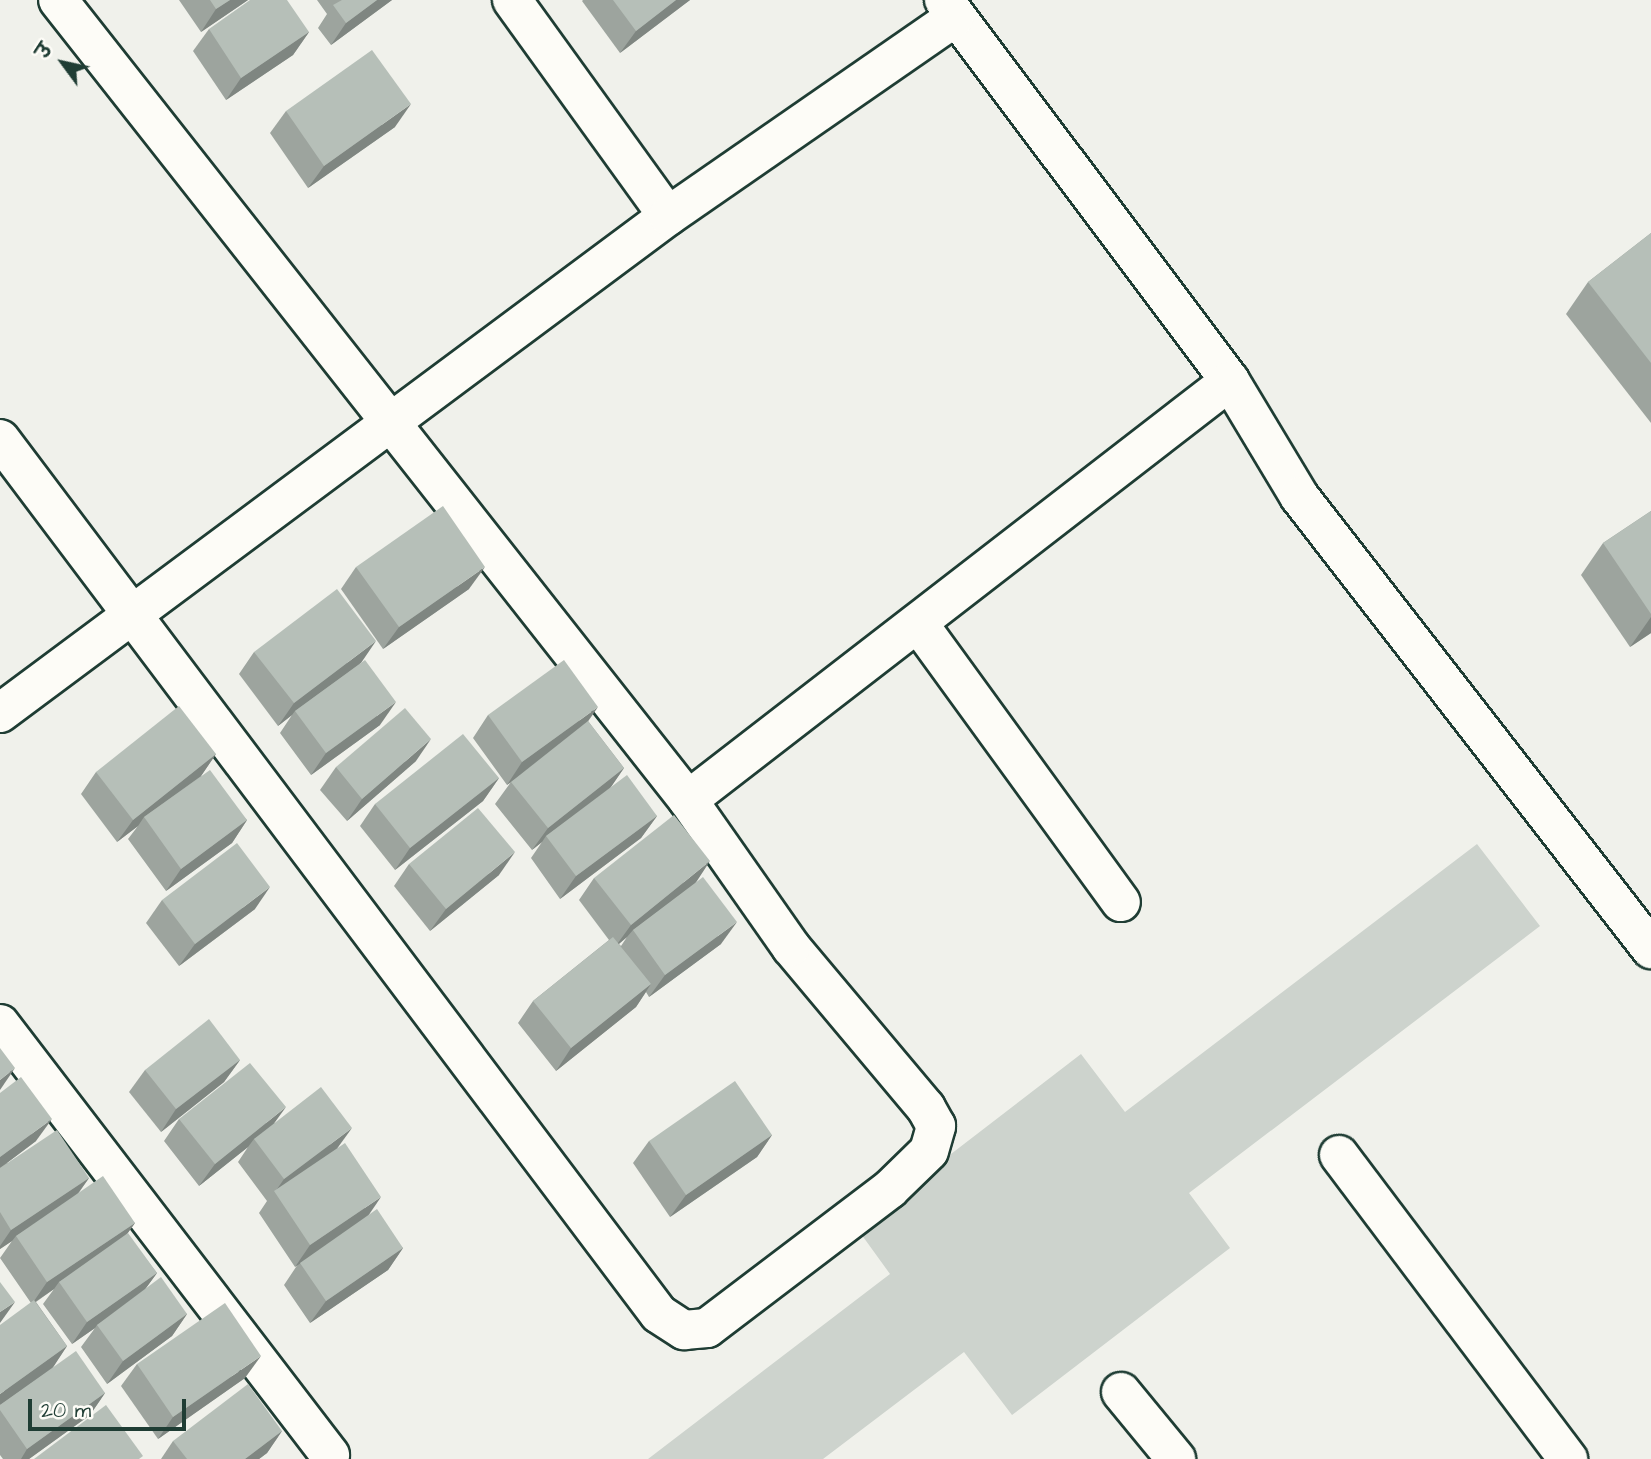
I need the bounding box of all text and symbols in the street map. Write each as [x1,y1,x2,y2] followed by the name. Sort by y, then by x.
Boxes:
[28,28,98,98] north arrow
[30,39,60,64] text: उ
[32,1386,189,1430] scale bar
[41,1396,91,1425] text: 20 m

